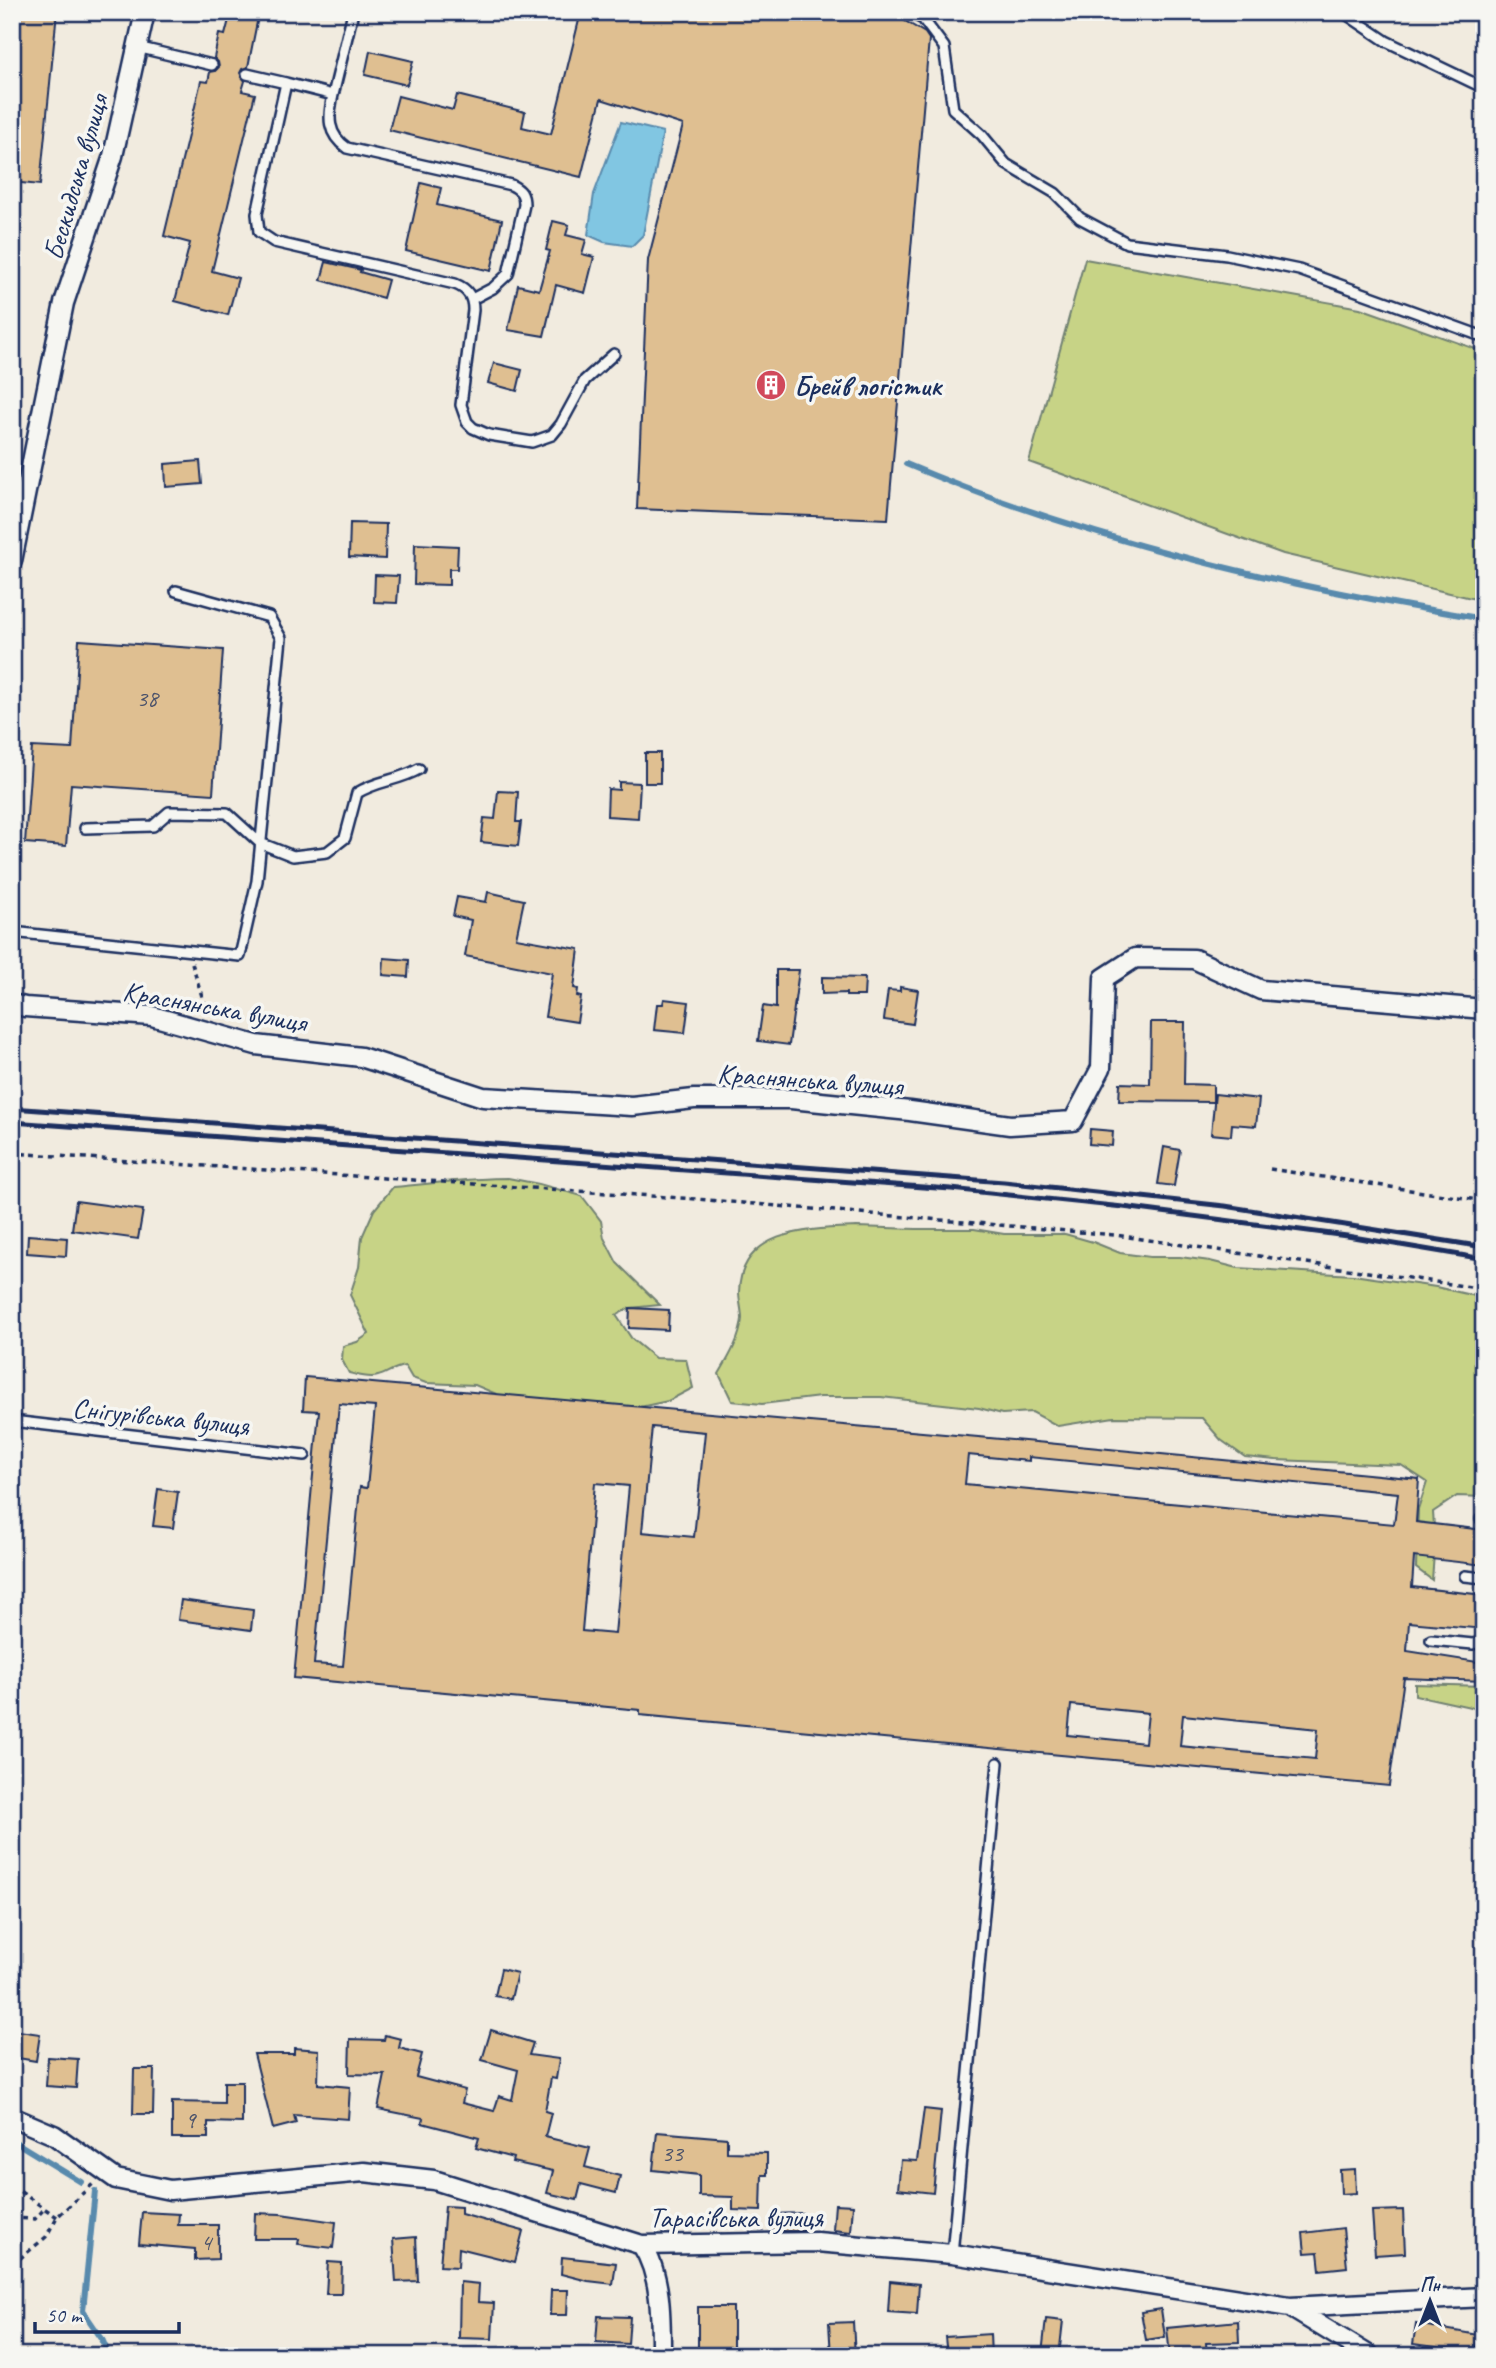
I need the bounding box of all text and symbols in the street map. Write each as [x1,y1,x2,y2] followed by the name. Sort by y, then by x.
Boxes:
[35,88,116,264] street label: Бескидська вулиця
[754,368,788,402] building icon: Брейв логістик
[794,368,944,403] place label: Брейв логістик
[136,683,160,713] house number: 38
[120,973,312,1040] street label: Краснянська вулиця
[716,1056,906,1104] street label: Краснянська вулиця
[71,1390,252,1443] street label: Снігурівська вулиця
[185,2105,198,2135] house number: 9
[661,2138,685,2168] house number: 33
[649,2200,824,2235] street label: Тарасівська вулиця
[201,2227,214,2257] house number: 4
[1394,2266,1464,2336] north arrow
[1420,2273,1442,2297] text: Пн
[35,2291,178,2335] scale bar
[46,2302,84,2328] text: 50 m

